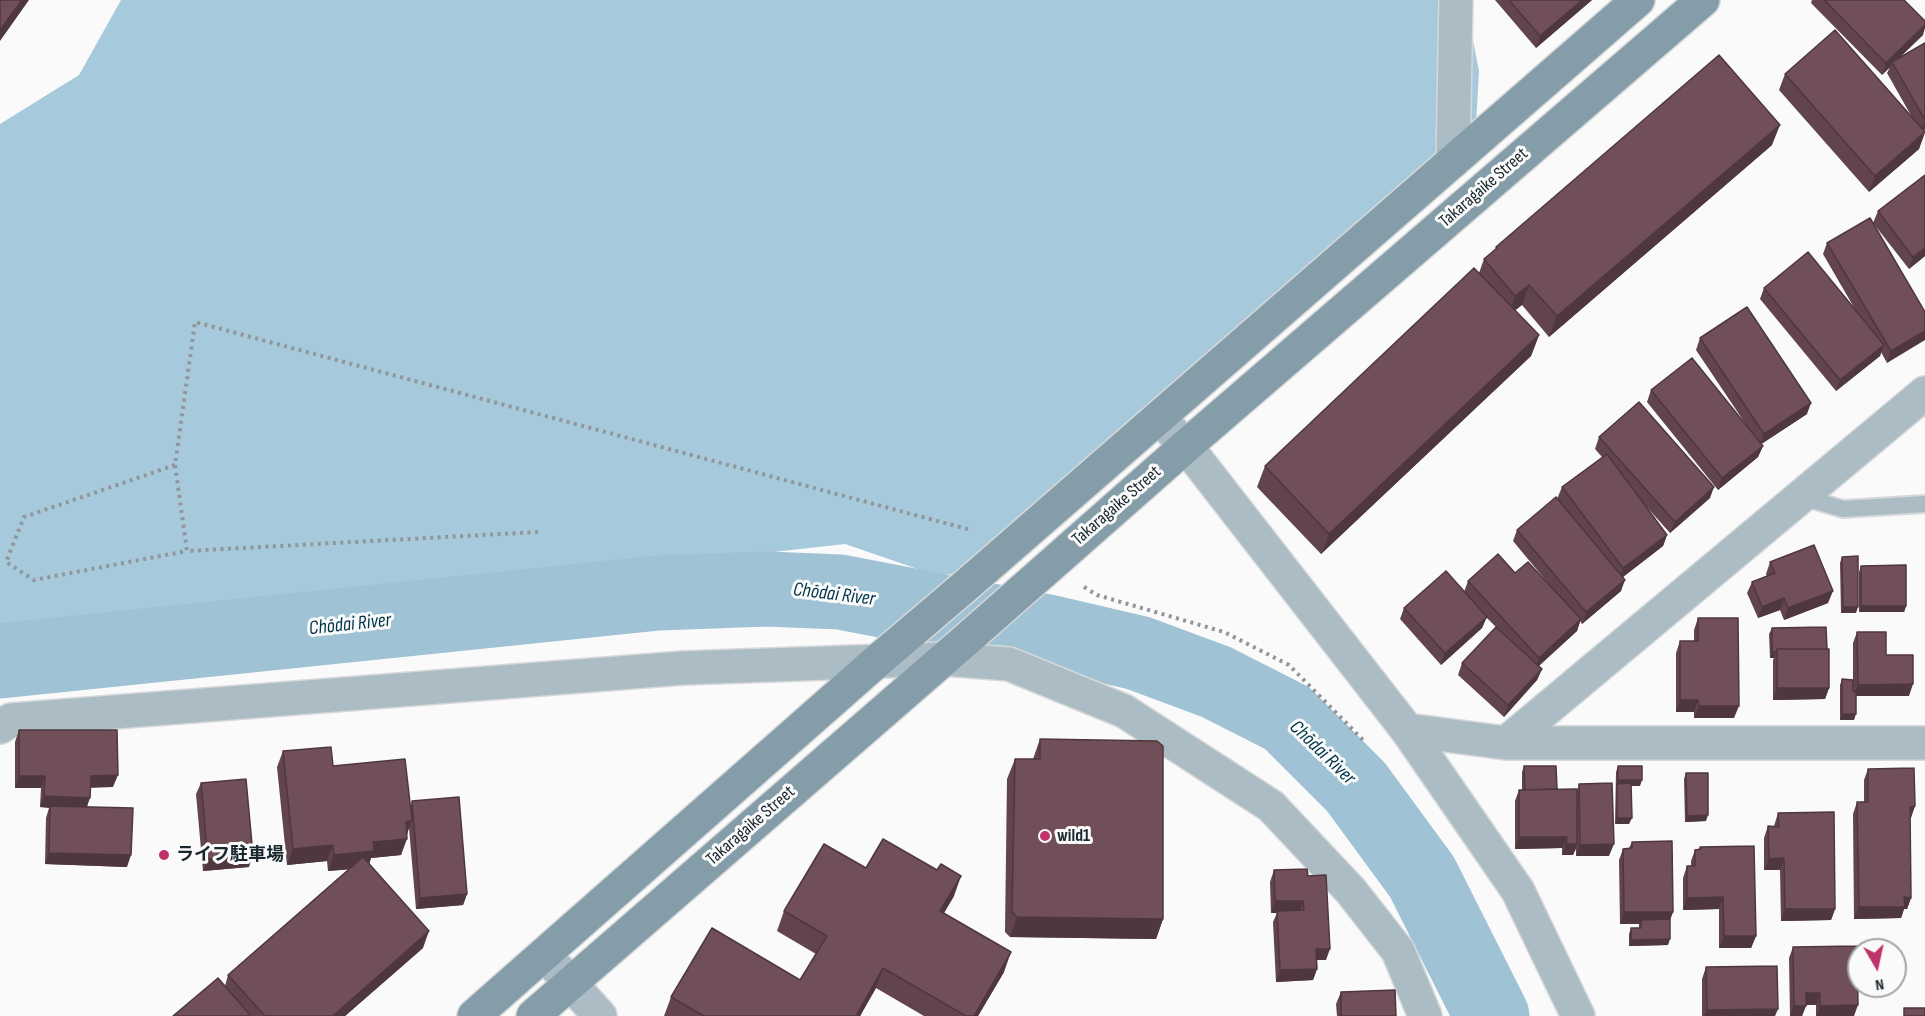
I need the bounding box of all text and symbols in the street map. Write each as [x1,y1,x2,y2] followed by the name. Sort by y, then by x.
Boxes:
[1435,144,1533,232] street label: Takaragaike Street
[1068,462,1166,550] street label: Takaragaike Street
[792,578,876,612] water label: Chōdai River
[308,609,392,641] water label: Chōdai River
[1284,716,1360,790] water label: Chōdai River
[702,782,800,870] street label: Takaragaike Street
[1057,825,1090,847] place label: wild1
[1038,829,1052,843] marker: wild1
[176,844,284,866] place label: ライフ駐車場
[157,848,171,862] marker: ライフ駐車場
[1847,938,1907,998] north arrow
[1874,974,1885,994] text: N

